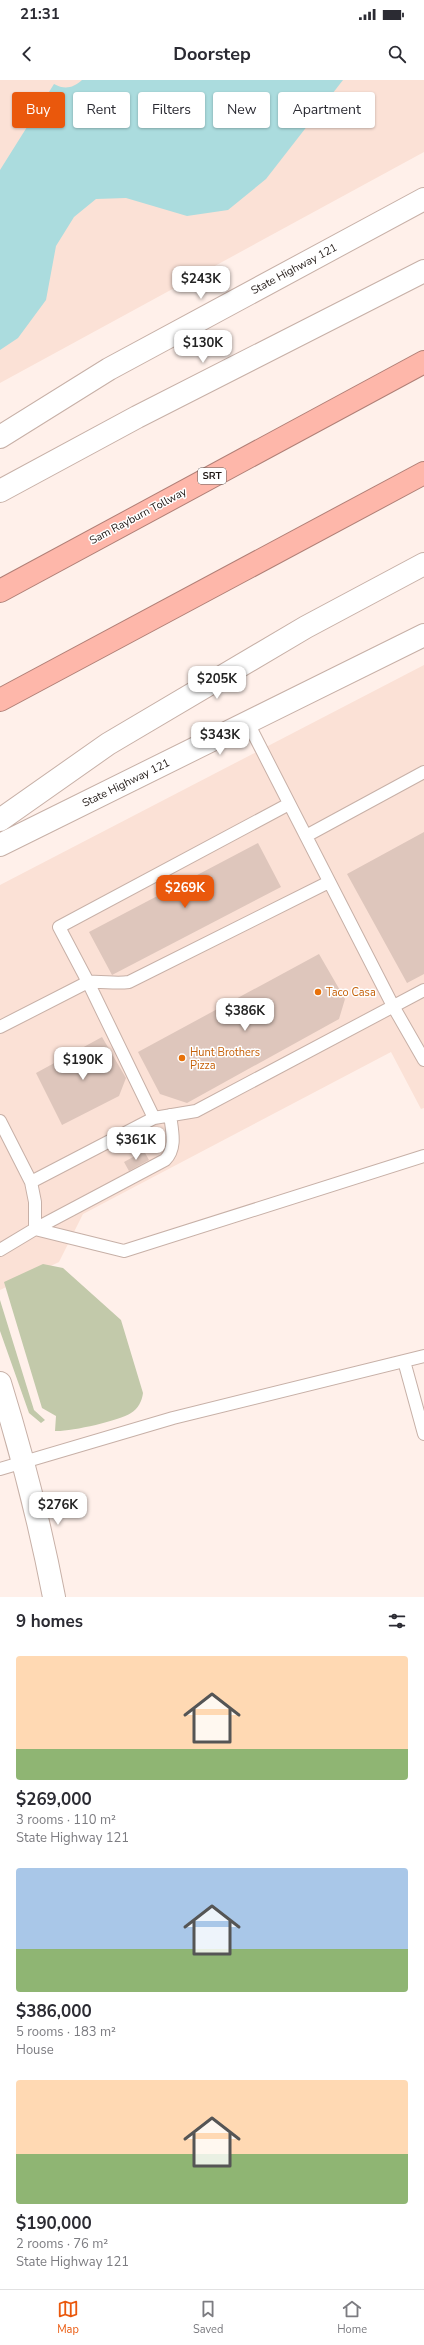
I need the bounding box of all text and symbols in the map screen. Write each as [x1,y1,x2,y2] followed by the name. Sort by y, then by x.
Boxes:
[20,4,60,24] text: 21:31
[173,42,251,66] text: Doorstep
[16,43,38,65] icon: back
[386,43,408,65] icon: search
[12,92,65,128] chip: Buy
[73,92,130,128] chip: Rent
[138,92,205,128] chip: Filters
[213,92,270,128] chip: New
[278,92,375,128] chip: Apartment
[248,240,340,298] street label: State Highway 121
[173,266,229,300] pin: $243K
[181,270,221,288] text: $243K
[175,330,231,364] pin: $130K
[183,334,223,352] text: $130K
[198,468,226,484] road number: SRT
[87,484,190,548] street label: Sam Rayburn Tollway
[189,666,245,700] pin: $205K
[197,670,237,688] text: $205K
[192,722,248,756] pin: $343K
[200,726,240,744] text: $343K
[80,755,172,811] street label: State Highway 121
[157,875,213,909] pin: $269K
[165,879,205,897] text: $269K
[326,985,376,1000] place label: Taco Casa
[313,987,323,997] marker: Taco Casa
[217,998,273,1032] pin: $386K
[225,1002,265,1020] text: $386K
[190,1045,260,1073] place label: Hunt Brothers Pizza
[55,1047,111,1081] pin: $190K
[63,1051,103,1069] text: $190K
[177,1053,187,1063] marker: Hunt Brothers Pizza
[108,1127,164,1161] pin: $361K
[116,1131,156,1149] text: $361K
[30,1492,86,1526] pin: $276K
[38,1496,78,1514] text: $276K
[16,1610,83,1633] text: 9 homes
[386,1610,408,1632] icon: filters
[176,1682,248,1754] icon: home
[16,1788,92,1811] text: $269,000
[16,1811,116,1829] text: 3 rooms · 110 m²
[16,1829,129,1847] text: State Highway 121
[176,1894,248,1966] icon: home
[16,2000,92,2023] text: $386,000
[16,2023,116,2041] text: 5 rooms · 183 m²
[16,2041,54,2059] text: House
[176,2106,248,2178] icon: home
[16,2212,92,2235] text: $190,000
[16,2235,108,2253] text: 2 rooms · 76 m²
[16,2253,129,2271] text: State Highway 121
[57,2298,79,2337] tab: Map
[193,2298,223,2337] tab: Saved
[337,2298,367,2337] tab: Home

